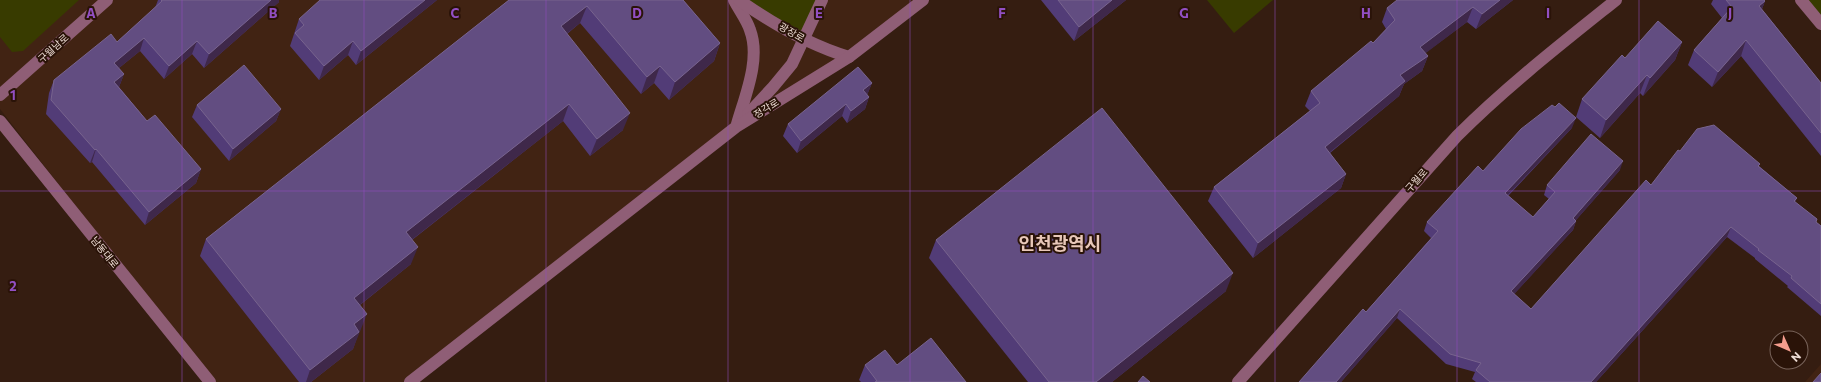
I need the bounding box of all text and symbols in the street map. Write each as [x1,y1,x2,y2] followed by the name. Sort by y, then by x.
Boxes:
[86,5,96,21] text: A
[269,5,278,21] text: B
[451,5,460,21] text: C
[632,5,642,21] text: D
[815,5,823,21] text: E
[998,5,1006,21] text: F
[1179,5,1189,21] text: G
[1361,5,1371,21] text: H
[1546,5,1550,21] text: I
[1728,5,1732,21] text: J
[777,20,807,44] street label: 광장로
[35,31,71,65] street label: 구월남로
[10,87,16,103] text: 1
[751,96,781,120] street label: 정각로
[1402,166,1430,194] street label: 구월로
[1019,232,1101,254] district label: 인천광역시
[89,234,121,270] street label: 남동대로
[9,278,17,294] text: 2
[1769,330,1809,370] north arrow
[1789,350,1804,365] text: N

